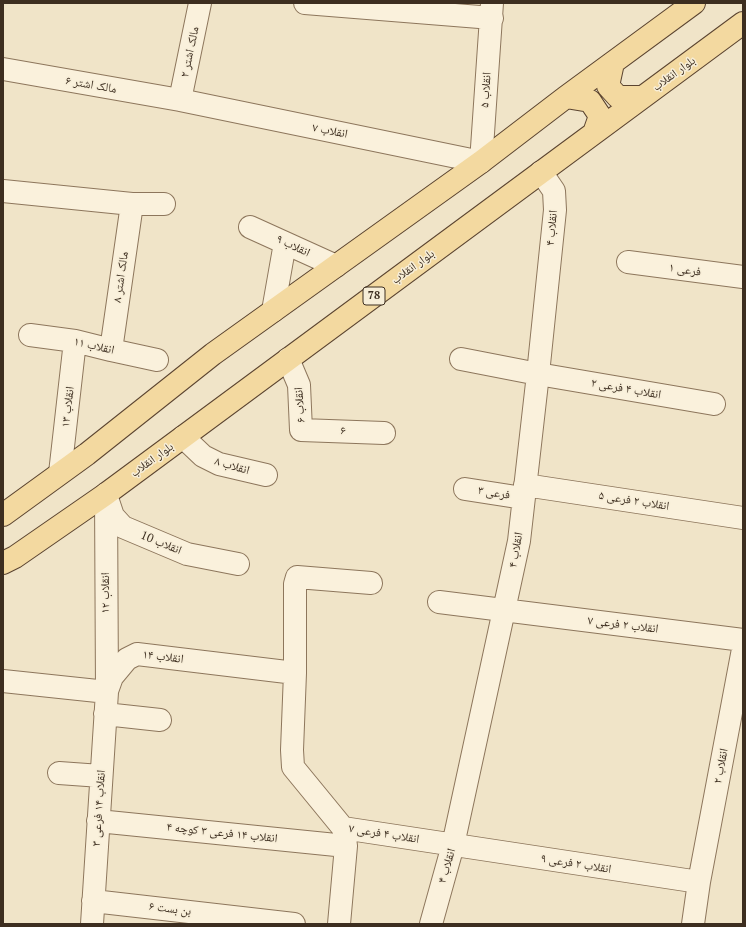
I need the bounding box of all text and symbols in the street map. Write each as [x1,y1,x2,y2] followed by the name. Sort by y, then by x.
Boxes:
[178,25,202,79] street label: مالک اشتر ۲
[650,54,698,94] street label: بلوار انقلاب
[478,72,494,108] street label: انقلاب ۵
[64,73,118,97] street label: مالک اشتر ۶
[311,121,349,141] street label: انقلاب ۷
[543,210,561,246] street label: انقلاب ۴
[274,232,312,260] street label: انقلاب ۹
[389,247,437,287] street label: بلوار انقلاب
[110,250,132,304] street label: مالک اشتر ۸
[668,261,702,279] street label: فرعی ۱
[363,287,385,305] road number: 78
[72,334,116,358] street label: انقلاب ۱۱
[590,376,662,402] street label: انقلاب ۴ فرعی ۲
[58,386,78,428] street label: انقلاب ۱۳
[292,387,308,423] street label: انقلاب ۶
[340,424,346,438] street label: ۶
[128,440,176,480] street label: بلوار انقلاب
[213,454,251,478] street label: انقلاب ۸
[477,483,511,503] street label: فرعی ۳
[598,488,670,514] street label: انقلاب ۲ فرعی ۵
[138,528,184,558] street label: انقلاب 10
[506,531,526,569] street label: انقلاب ۴
[99,572,113,614] street label: انقلاب ۱۲
[587,614,659,636] street label: انقلاب ۲ فرعی ۷
[142,647,184,667] street label: انقلاب ۱۴
[711,747,731,785] street label: انقلاب ۲
[89,769,109,847] street label: انقلاب ۱۴ فرعی ۳
[166,820,278,846] street label: انقلاب ۱۴ فرعی ۳ کوچه ۴
[348,821,420,847] street label: انقلاب ۴ فرعی ۷
[435,847,459,885] street label: انقلاب ۴
[540,851,612,877] street label: انقلاب ۲ فرعی ۹
[148,899,192,919] street label: بن بست ۶

